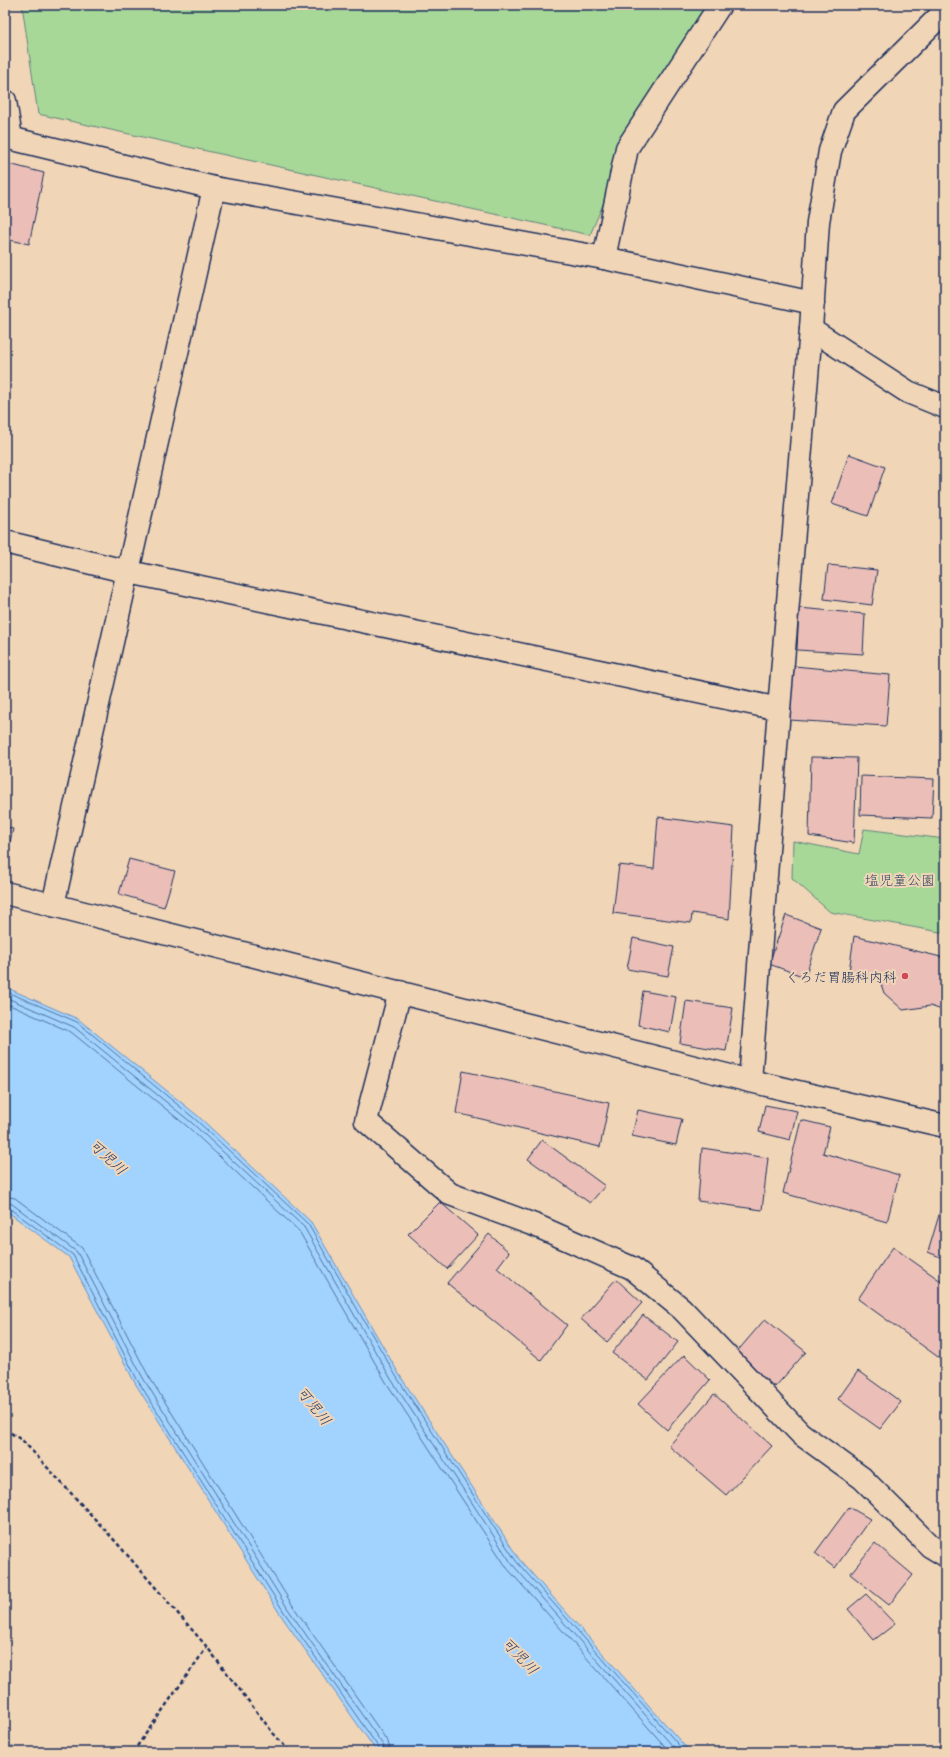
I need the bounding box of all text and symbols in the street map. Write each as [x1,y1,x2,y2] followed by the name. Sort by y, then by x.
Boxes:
[865,869,935,890] park label: 塩児童公園
[785,966,897,987] place label: くろだ胃腸科内科
[900,971,910,981] marker: くろだ胃腸科内科
[85,1132,133,1180] water label: 可児川
[292,1380,338,1430] water label: 可児川
[497,1631,545,1679] water label: 可児川

